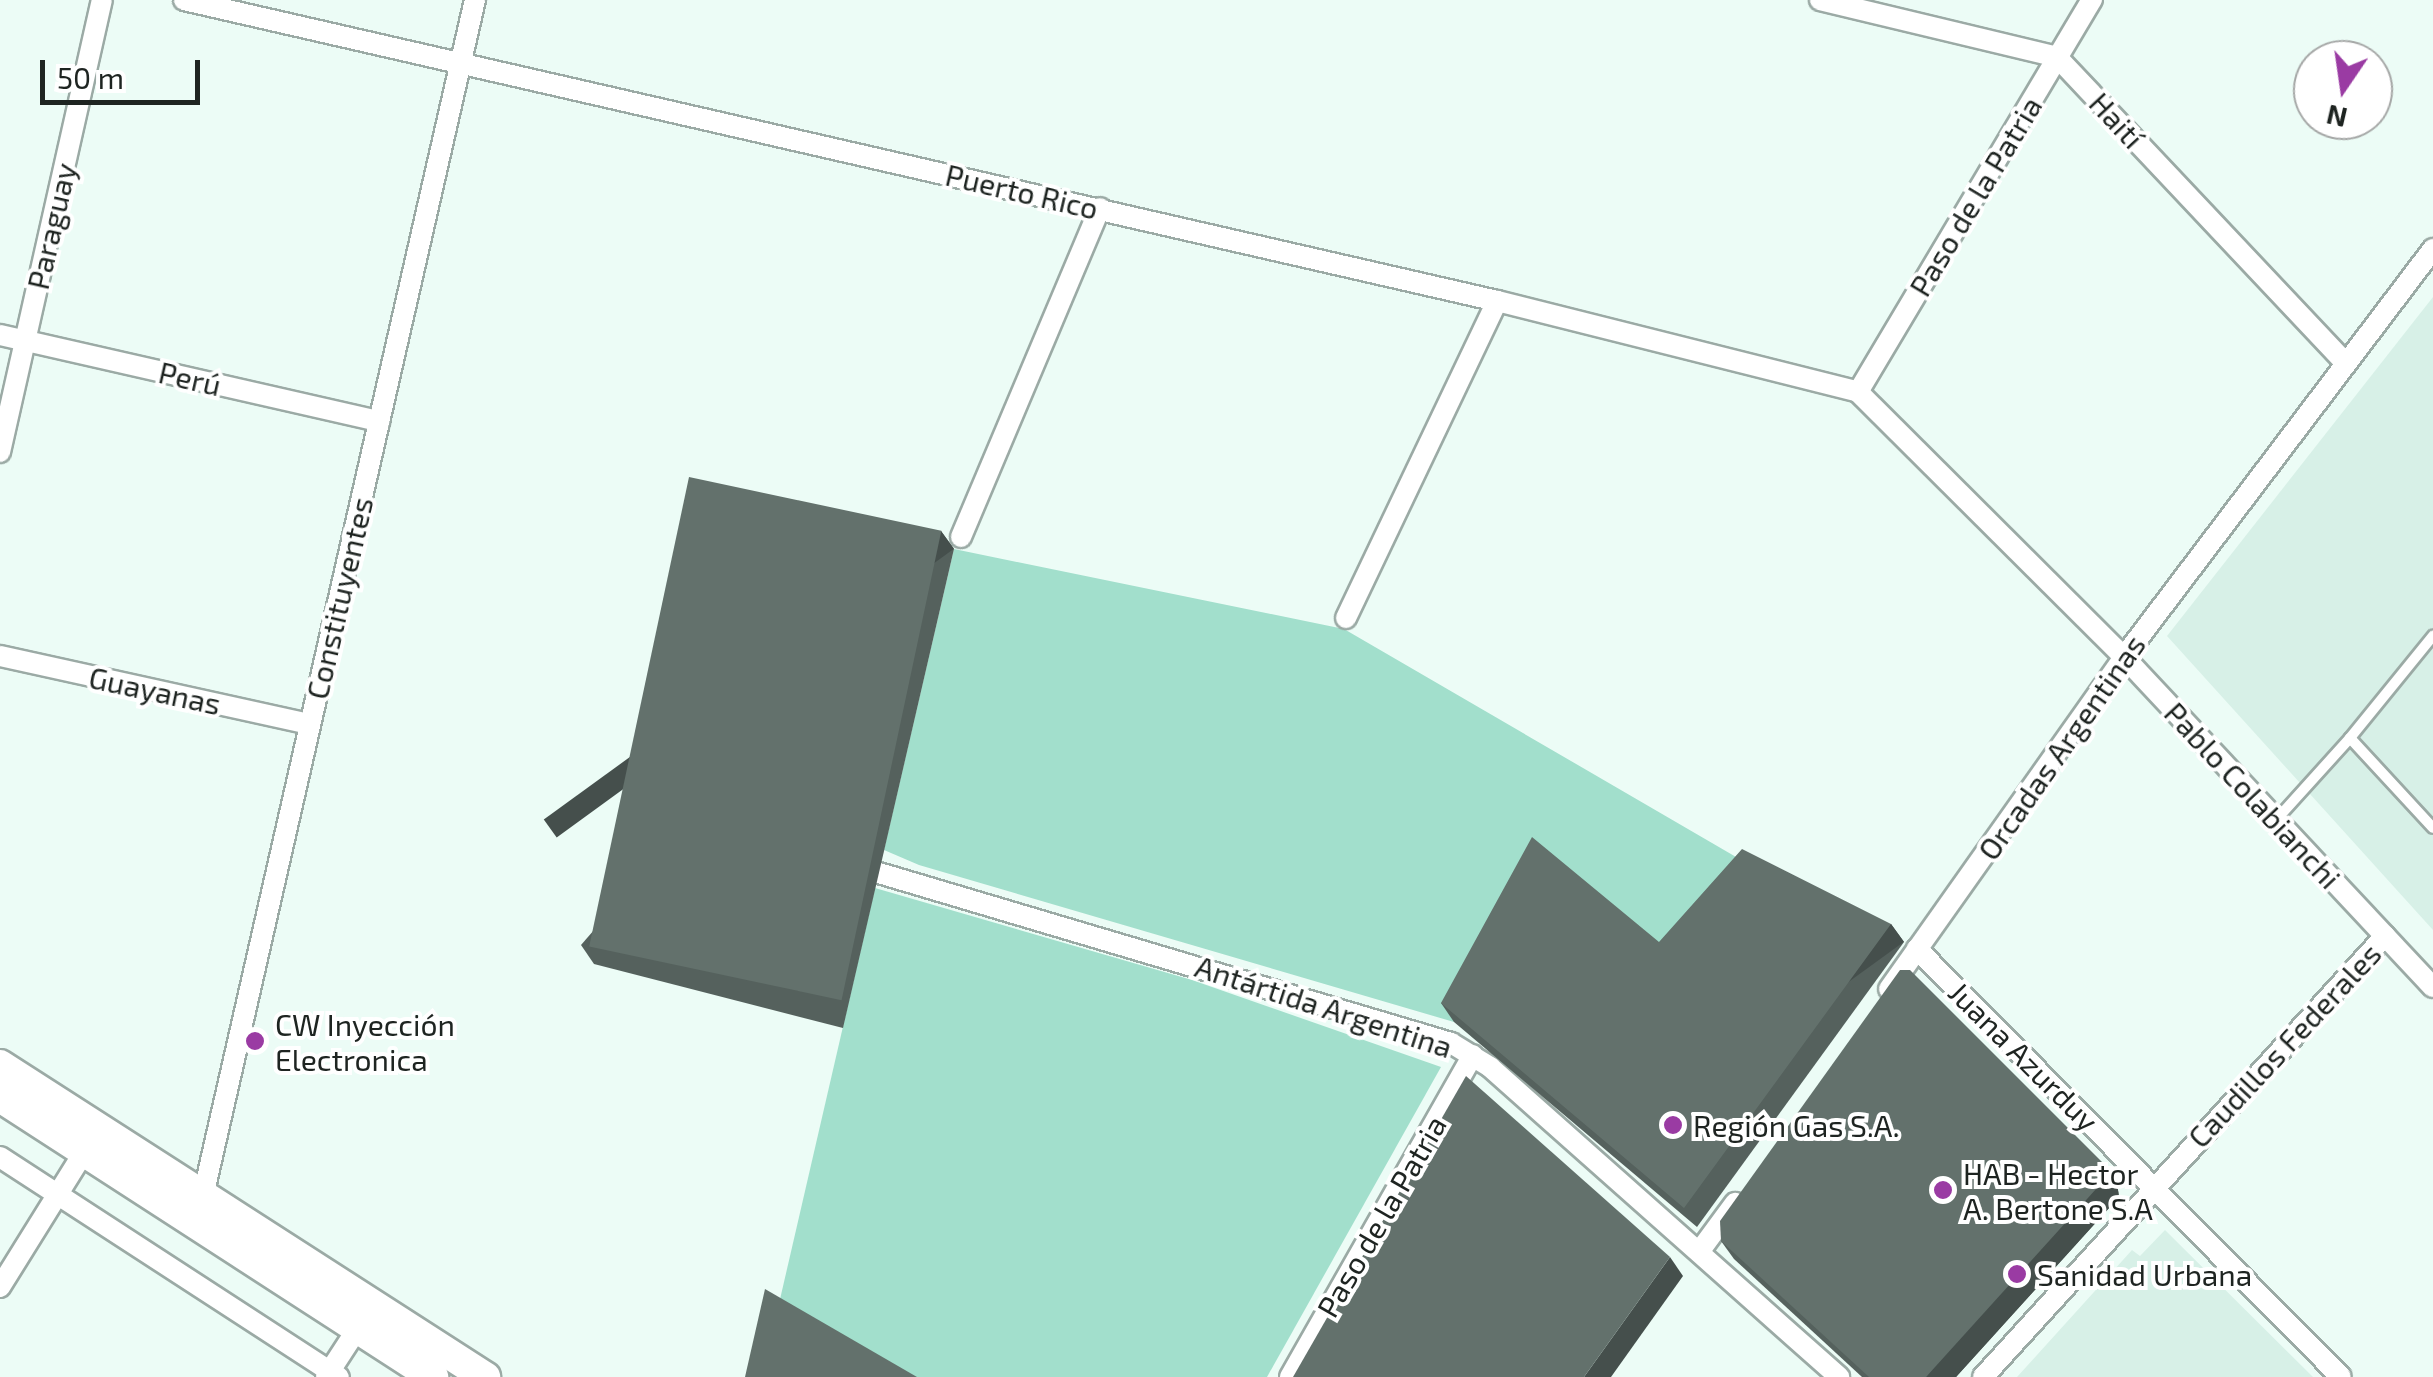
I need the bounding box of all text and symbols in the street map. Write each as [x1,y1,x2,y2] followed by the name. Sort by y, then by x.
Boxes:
[45,40,205,102] scale bar
[2293,40,2393,140] north arrow
[57,59,124,95] text: 50 m
[2082,85,2152,155] street label: Haití
[1901,90,2049,302] street label: Paso de la Patria
[2323,98,2350,136] text: N
[942,156,1102,226] street label: Puerto Rico
[19,159,83,293] street label: Paraguay
[155,353,225,403] street label: Perú
[298,493,380,703] street label: Constituyentes
[1970,627,2152,867] street label: Orcadas Argentinas
[86,658,224,722] street label: Guayanas
[2158,694,2348,896] street label: Pablo Colabianchi
[2180,935,2388,1155] street label: Caudillos Federales
[1191,947,1457,1065] street label: Antártida Argentina
[1942,974,2106,1138] street label: Juana Azurduy
[275,1006,455,1076] place label: CW Inyección Electronica
[244,1030,266,1052] marker: CW Inyección Electronica
[1693,1107,1899,1143] place label: Región Gas S.A.
[1309,1109,1453,1323] street label: Paso de la Patria
[1662,1114,1684,1136] marker: Región Gas S.A.
[1963,1155,2153,1226] place label: HAB - Hector A. Bertone S.A
[1932,1179,1954,1201] marker: HAB - Hector A. Bertone S.A
[2037,1256,2252,1292] place label: Sanidad Urbana
[2006,1263,2028,1285] marker: Sanidad Urbana

